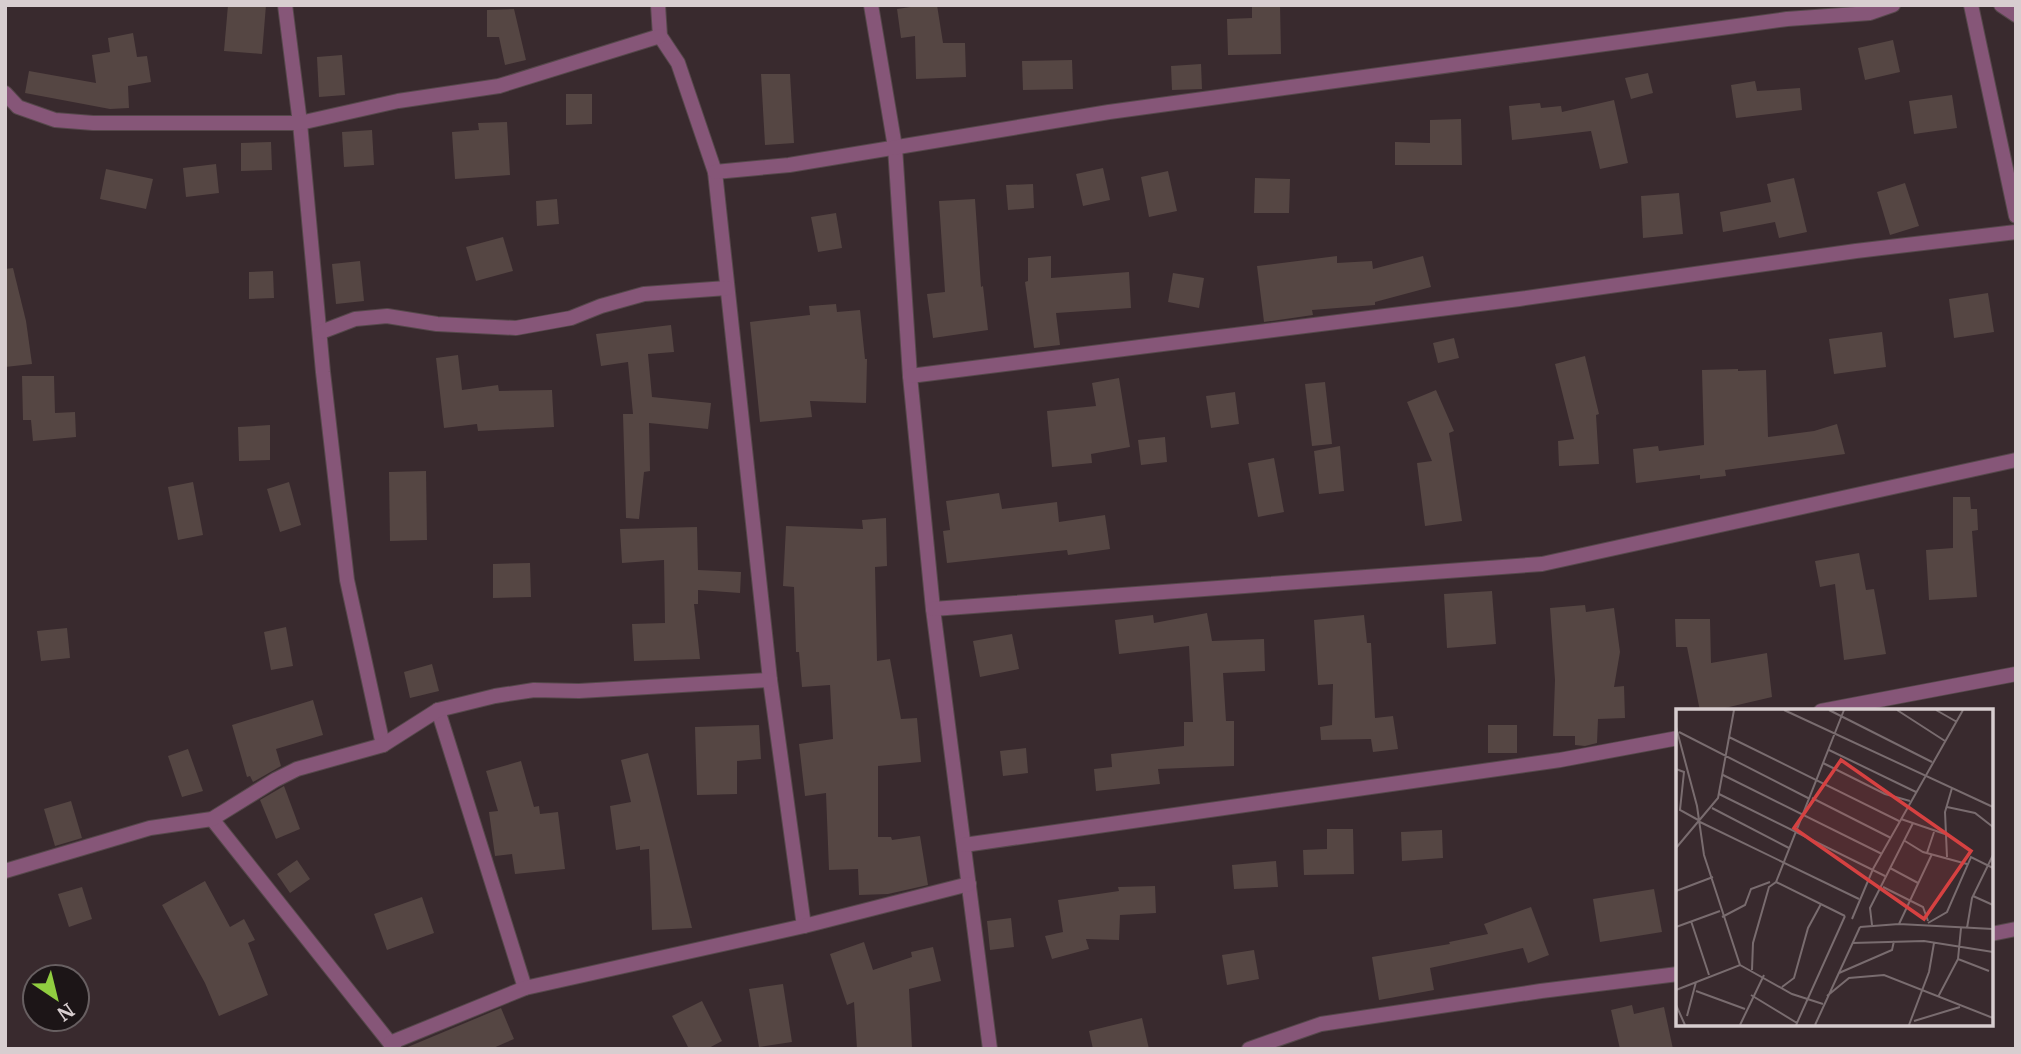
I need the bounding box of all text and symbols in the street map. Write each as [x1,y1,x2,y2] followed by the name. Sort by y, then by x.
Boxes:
[1676,709,1993,1026] inset map
[21,963,91,1033] north arrow
[53,998,79,1026] text: N

